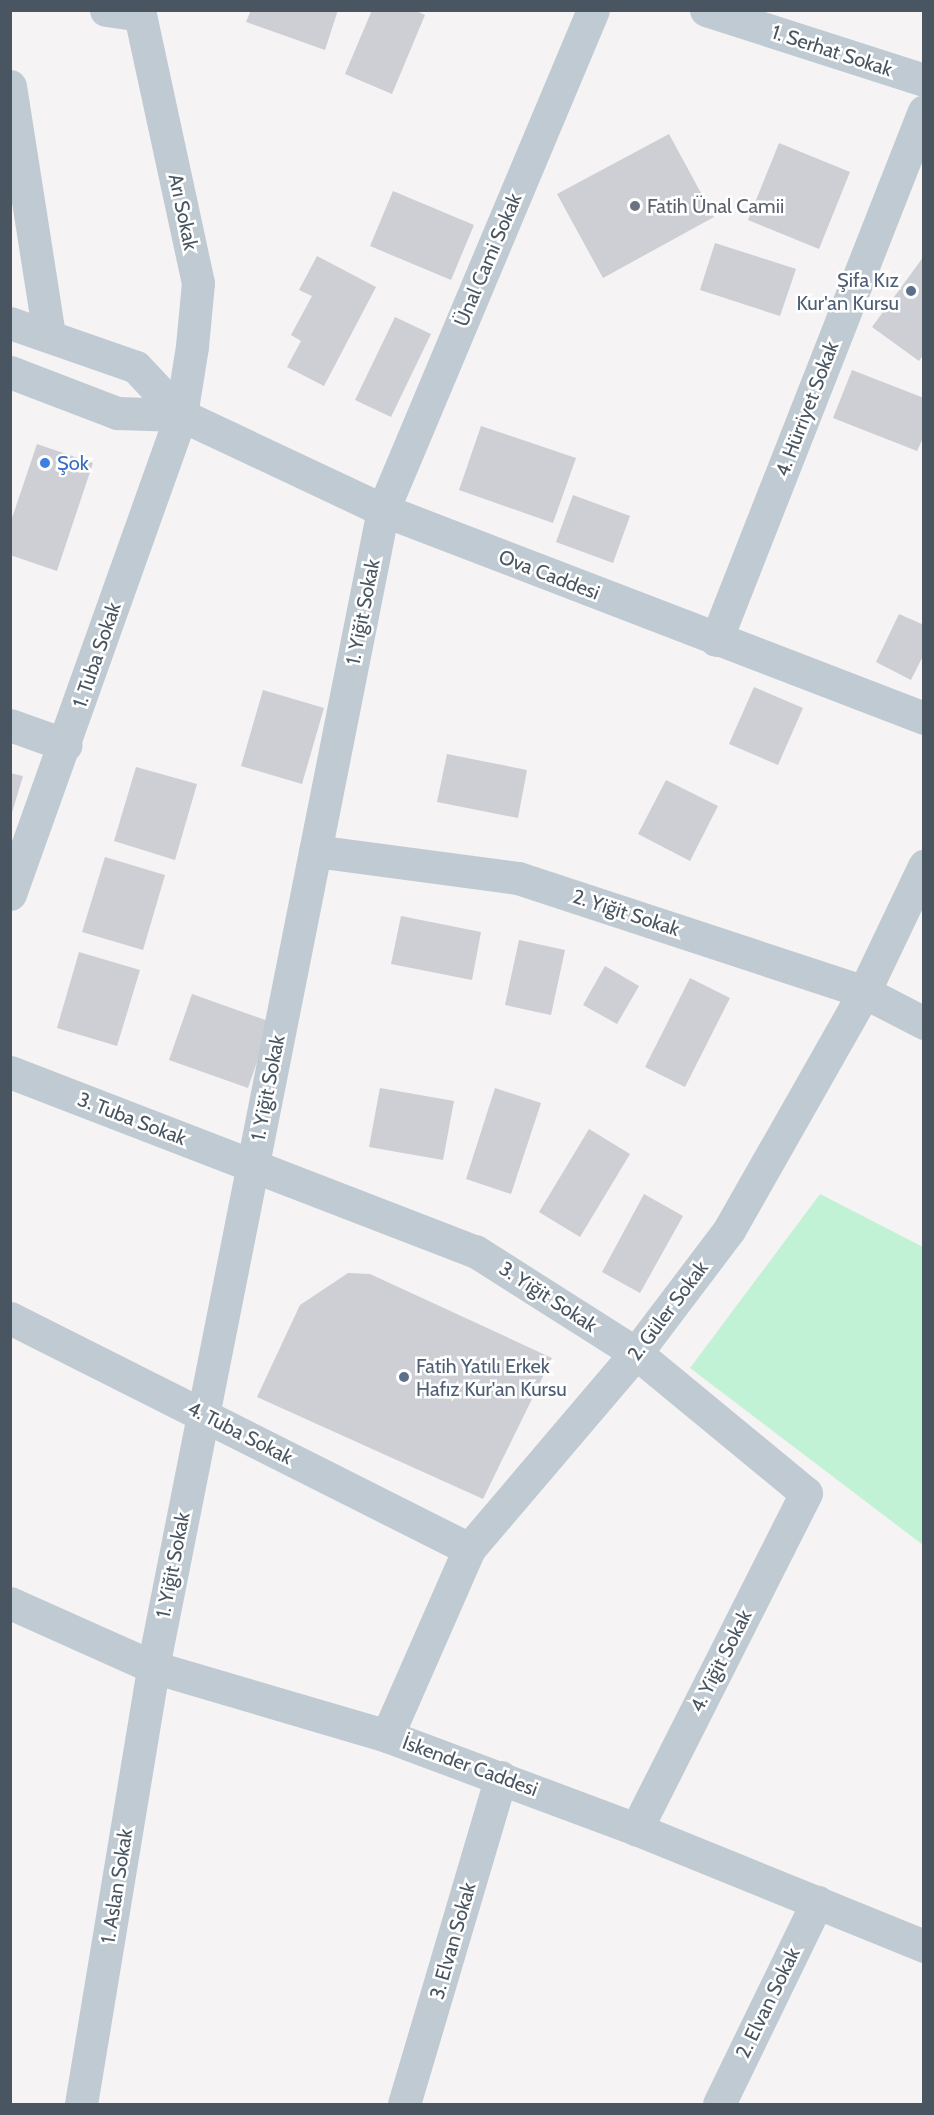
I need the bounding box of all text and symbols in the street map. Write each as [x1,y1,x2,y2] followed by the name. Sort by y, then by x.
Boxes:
[769,20,895,82] street label: 1. Serhat Sokak
[163,172,203,252] street label: Arı Sokak
[449,190,527,330] street label: Ünal Cami Sokak
[647,194,784,218] place label: Fatih Ünal Camii
[628,199,642,213] marker: Fatih Ünal Camii
[797,268,899,315] place label: Şifa Kız Kur'an Kursu
[904,284,918,298] marker: Şifa Kız Kur'an Kursu
[770,338,844,480] street label: 4. Hürriyet Sokak
[57,451,89,475] place label: Şok
[38,456,52,470] marker: Şok
[495,545,603,605] street label: Ova Caddesi
[341,557,385,667] street label: 1. Yiğit Sokak
[68,599,126,711] street label: 1. Tuba Sokak
[569,884,683,942] street label: 2. Yiğit Sokak
[246,1033,290,1143] street label: 1. Yiğit Sokak
[74,1087,190,1151] street label: 3. Tuba Sokak
[623,1256,713,1366] street label: 2. Güler Sokak
[495,1257,601,1337] street label: 3. Yiğit Sokak
[416,1354,567,1401] place label: Fatih Yatılı Erkek Hafız Kur'an Kursu
[397,1370,411,1384] marker: Fatih Yatılı Erkek Hafız Kur'an Kursu
[183,1396,297,1470] street label: 4. Tuba Sokak
[151,1510,195,1620] street label: 1. Yiğit Sokak
[685,1606,757,1716] street label: 4. Yiğit Sokak
[399,1730,541,1802] street label: İskender Caddesi
[96,1827,138,1945] street label: 1. Aslan Sokak
[425,1880,481,2002] street label: 3. Elvan Sokak
[731,1944,805,2062] street label: 2. Elvan Sokak

